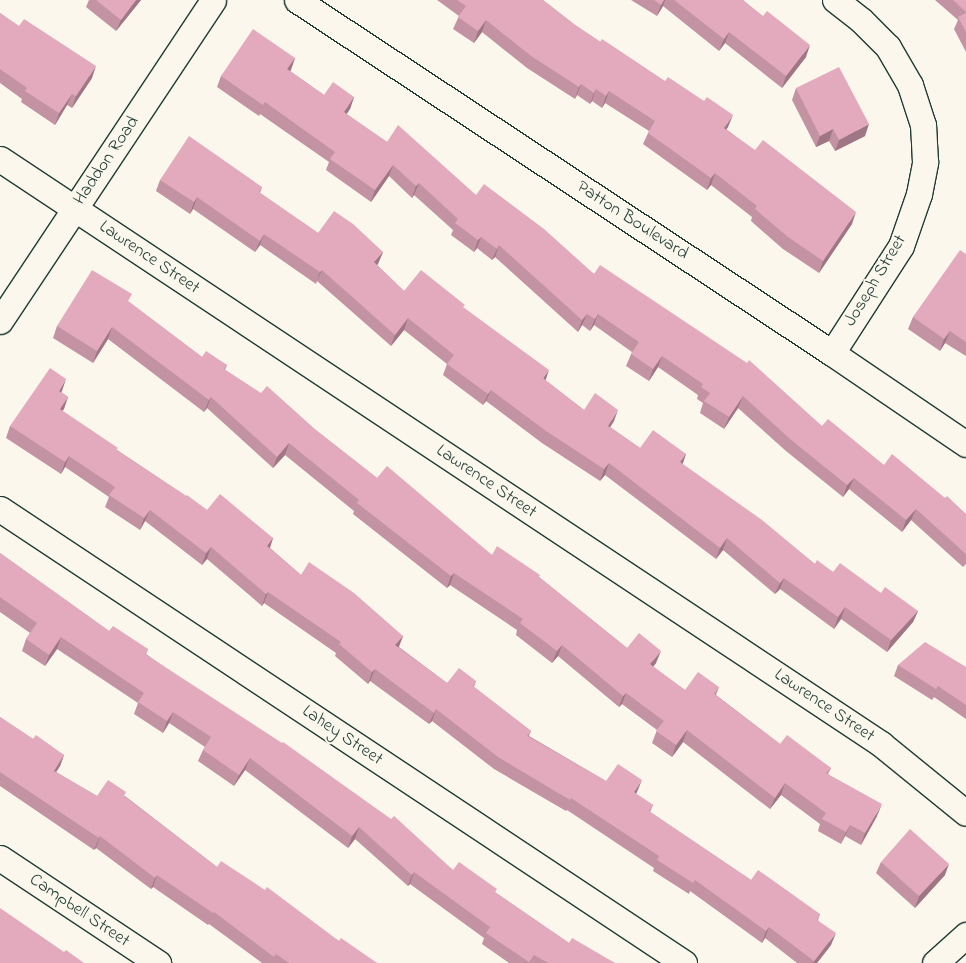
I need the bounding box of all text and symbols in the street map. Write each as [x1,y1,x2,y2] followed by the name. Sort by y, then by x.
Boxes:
[69,113,145,209] street label: Haddon Road
[572,177,692,265] street label: Patton Boulevard
[95,216,203,300] street label: Lawrence Street
[840,231,912,331] street label: Joseph Street
[432,440,540,524] street label: Lawrence Street
[770,664,878,748] street label: Lawrence Street
[297,701,387,771] street label: Lahey Street
[25,870,133,952] street label: Campbell Street

